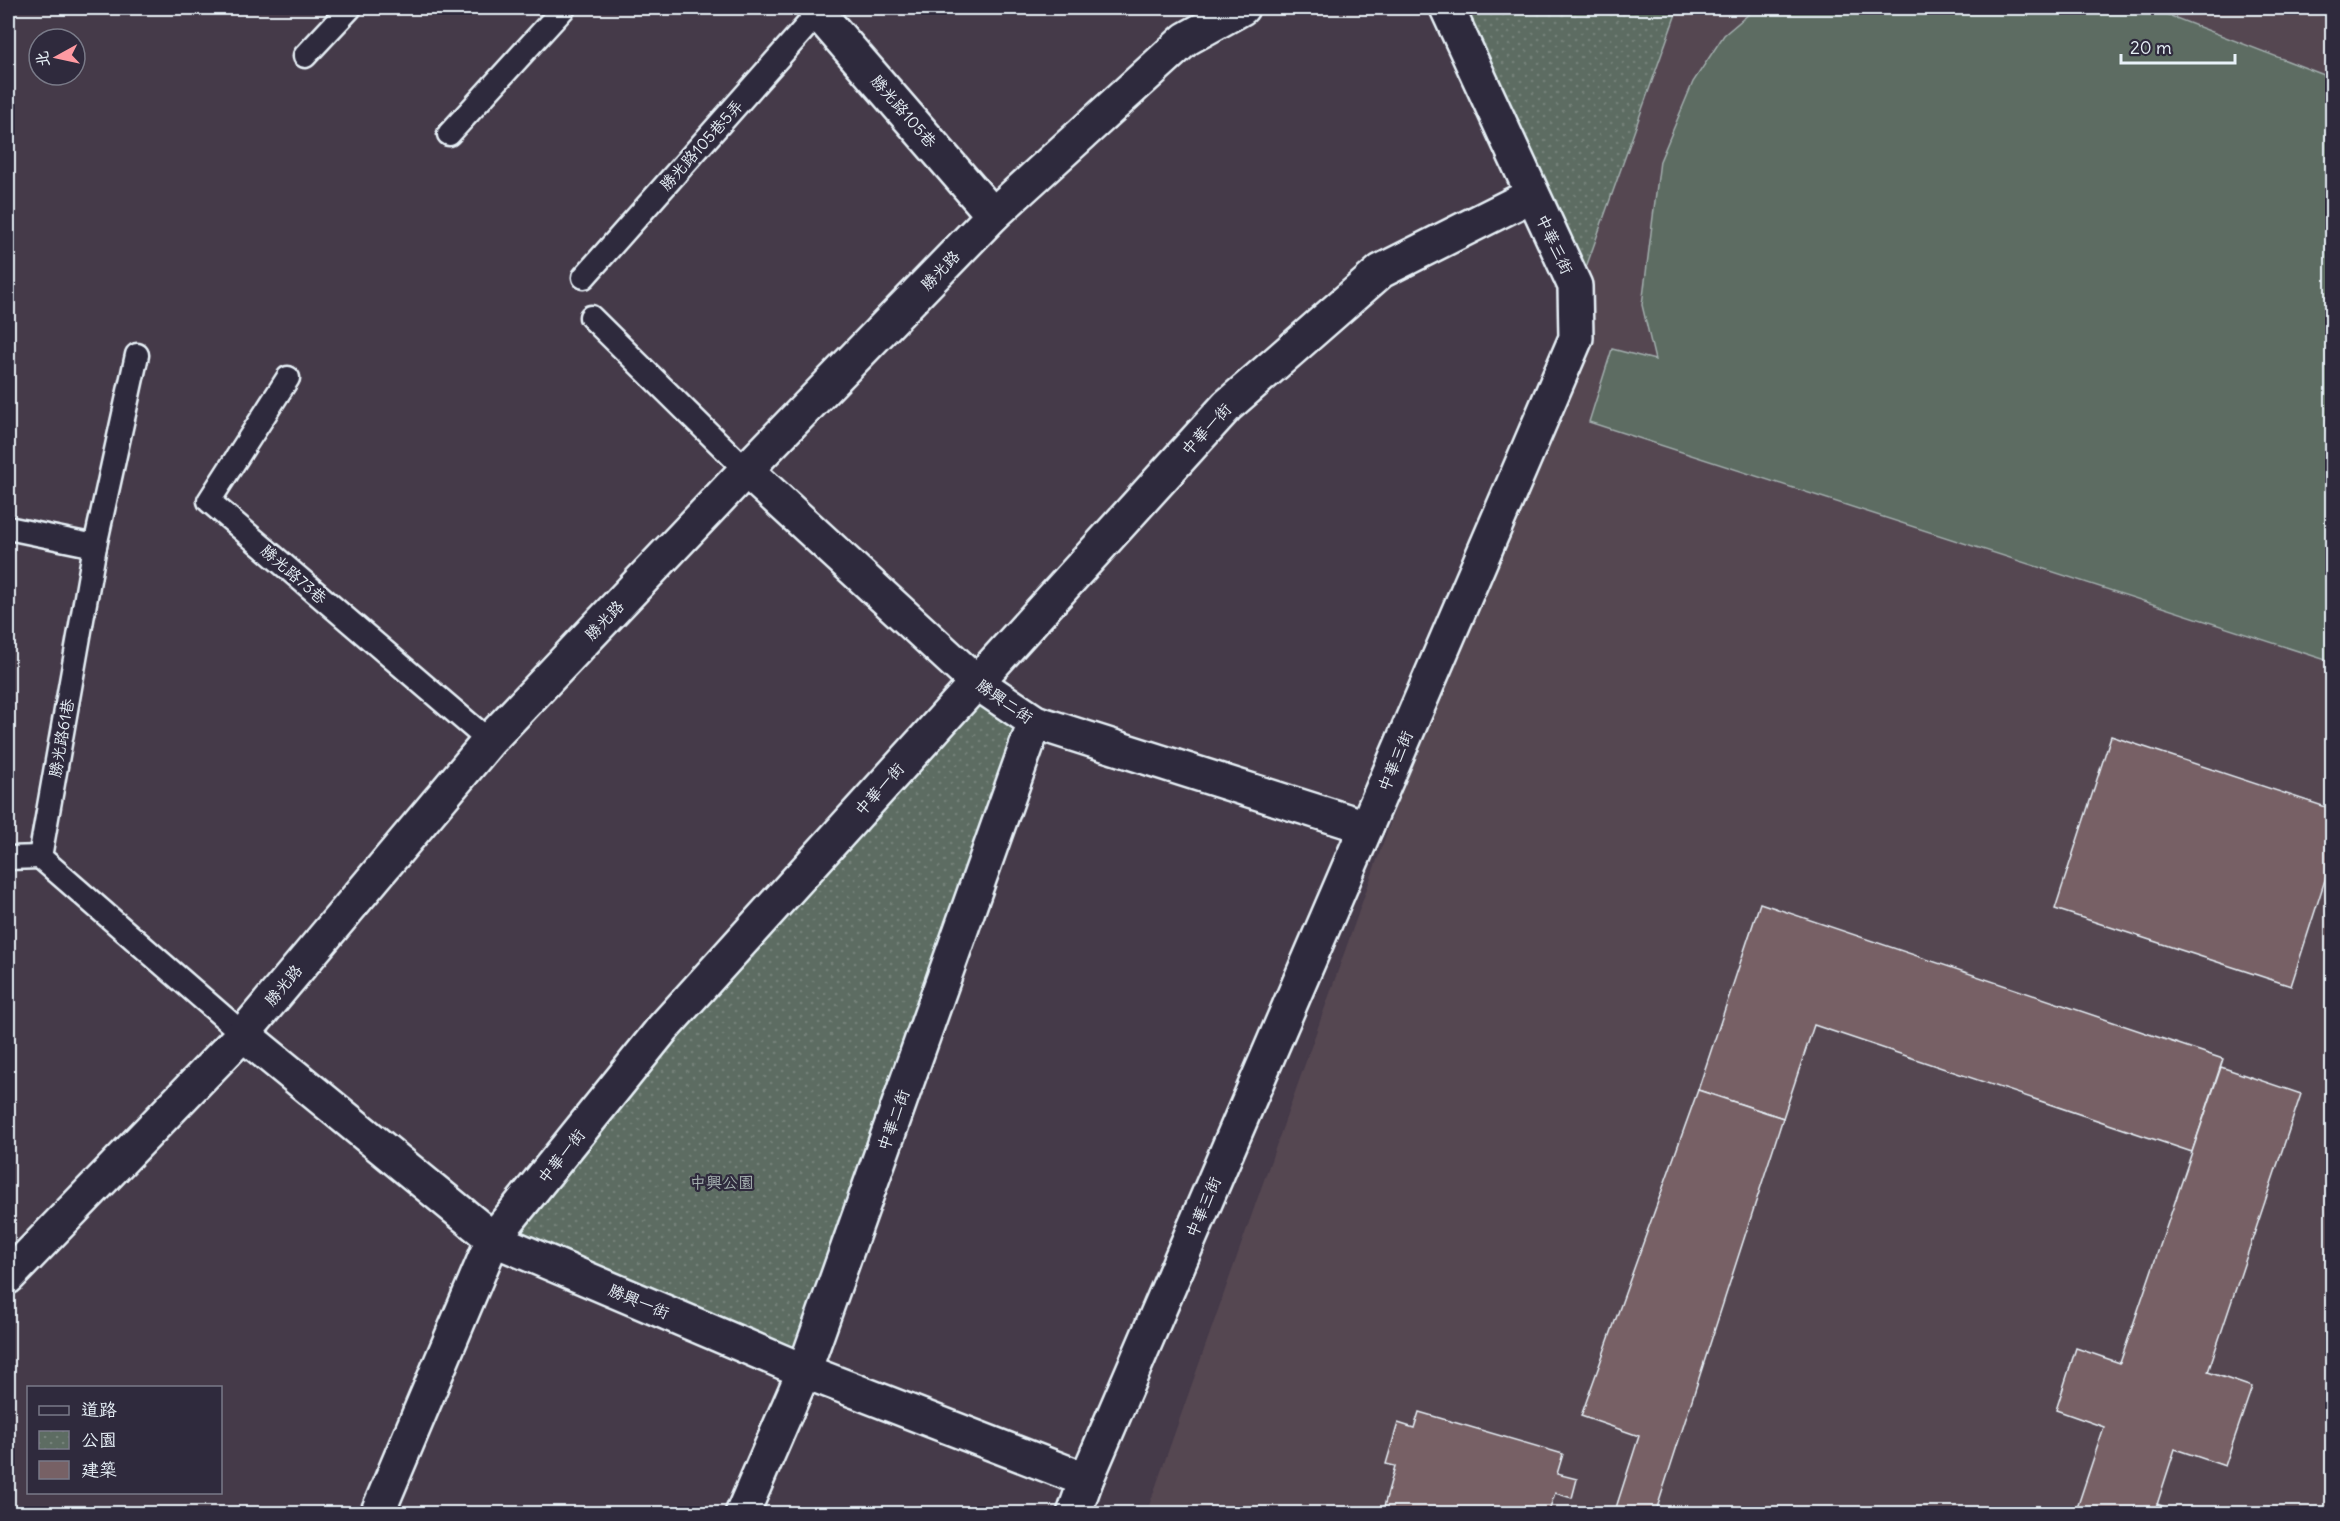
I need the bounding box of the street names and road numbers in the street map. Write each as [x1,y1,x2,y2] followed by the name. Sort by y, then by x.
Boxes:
[867,70,941,152] street label: 勝光路105巷
[655,95,747,195] street label: 勝光路105巷5弄
[1532,211,1578,277] street label: 中華三街
[916,246,964,294] street label: 勝光路
[1177,399,1235,459] street label: 中華一街
[257,540,331,608] street label: 勝光路73巷
[580,596,628,644] street label: 勝光路
[973,674,1037,728] street label: 勝興二街
[44,697,78,779] street label: 勝光路61巷
[1373,728,1417,794] street label: 中華三街
[850,759,908,819] street label: 中華一街
[260,960,306,1010] street label: 勝光路
[873,1087,913,1153] street label: 中華二街
[533,1125,589,1187] street label: 中華一街
[1181,1174,1225,1240] street label: 中華三街
[606,1279,672,1323] street label: 勝興一街

